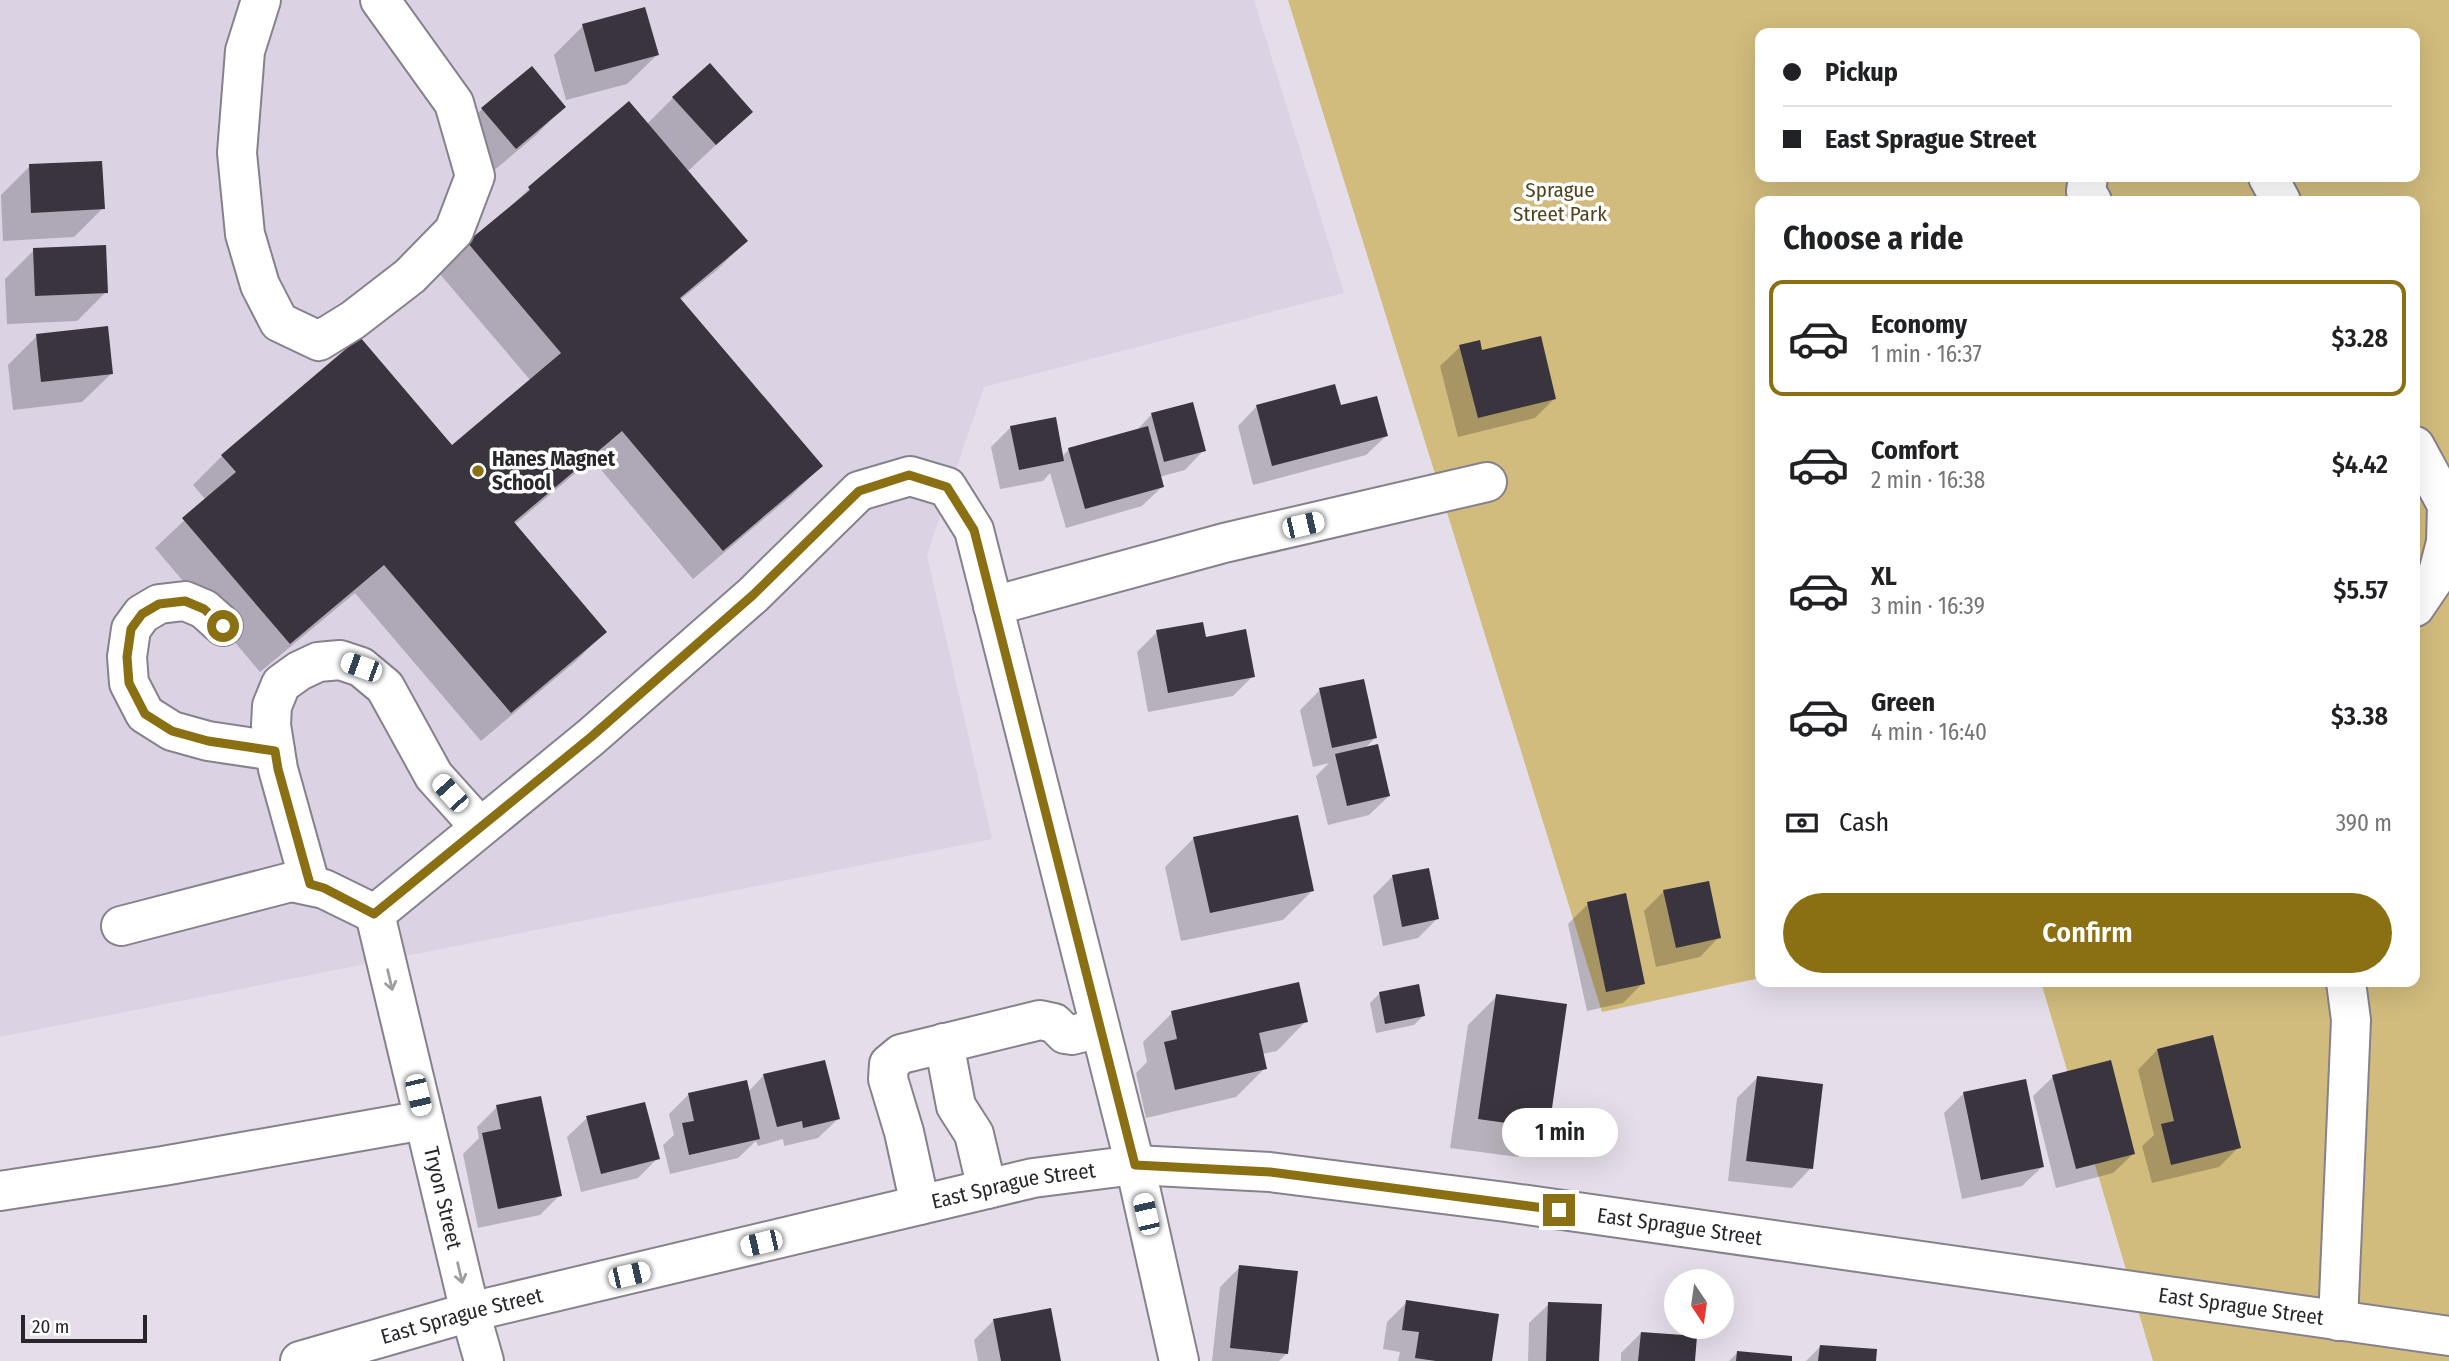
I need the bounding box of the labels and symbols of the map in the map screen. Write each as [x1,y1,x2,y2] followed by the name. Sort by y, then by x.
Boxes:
[1513,177,1607,227] park label: Sprague Street Park
[492,446,616,496] place label: Hanes Magnet School
[470,463,486,479] marker: Hanes Magnet School
[1281,510,1326,540] car
[207,610,239,642] route start
[338,650,385,684] car
[429,770,472,816] car
[384,968,398,991] one-way arrow
[404,1072,433,1118] car
[1501,1108,1617,1158] callout: 1 min
[418,1144,468,1252] street label: Tryon Street
[929,1157,1097,1215] street label: East Sprague Street
[1132,1191,1161,1237] car
[1543,1194,1575,1226] route end
[1595,1202,1764,1251] street label: East Sprague Street
[739,1228,784,1258] car
[607,1260,652,1290] car
[454,1261,467,1284] one-way arrow
[1664,1269,1734,1339] north arrow
[378,1282,545,1350] street label: East Sprague Street
[2157,1282,2325,1331] street label: East Sprague Street
[21,1312,147,1344] scale bar

